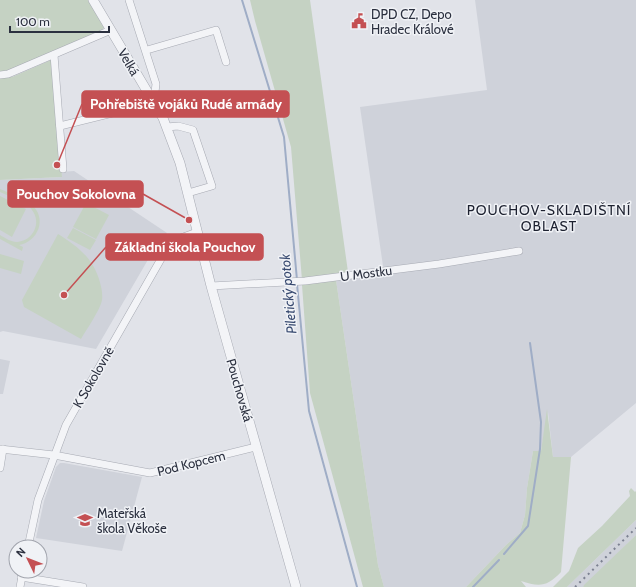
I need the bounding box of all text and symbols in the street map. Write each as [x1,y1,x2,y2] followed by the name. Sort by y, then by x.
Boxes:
[371,6,454,37] place label: DPD CZ, Depo Hradec Králové
[10,8,109,34] scale bar
[350,12,368,30] public building icon: DPD CZ, Depo Hradec Králové
[16,14,50,29] text: 100 m
[115,45,144,79] street label: Velká
[82,91,289,117] callout: Pohřebiště vojáků Rudé armády
[90,95,282,113] text: Pohřebiště vojáků Rudé armády
[8,181,143,207] callout: Pouchov Sokolovna
[16,185,136,203] text: Pouchov Sokolovna
[467,201,631,235] district label: POUCHOV-SKLADIŠTNÍ OBLAST
[106,234,263,260] callout: Základní škola Pouchov
[114,238,256,256] text: Základní škola Pouchov
[275,252,300,335] water label: Piletický potok
[339,262,393,284] street label: U Mostku
[69,343,117,410] street label: K Sokolovně
[223,357,257,424] street label: Pouchovská
[155,447,227,479] street label: Pod Kopcem
[97,505,167,536] place label: Mateřská škola Věkoše
[76,511,94,529] school or university icon: Mateřská škola Věkoše
[8,539,48,579] north arrow
[13,545,28,560] text: N

